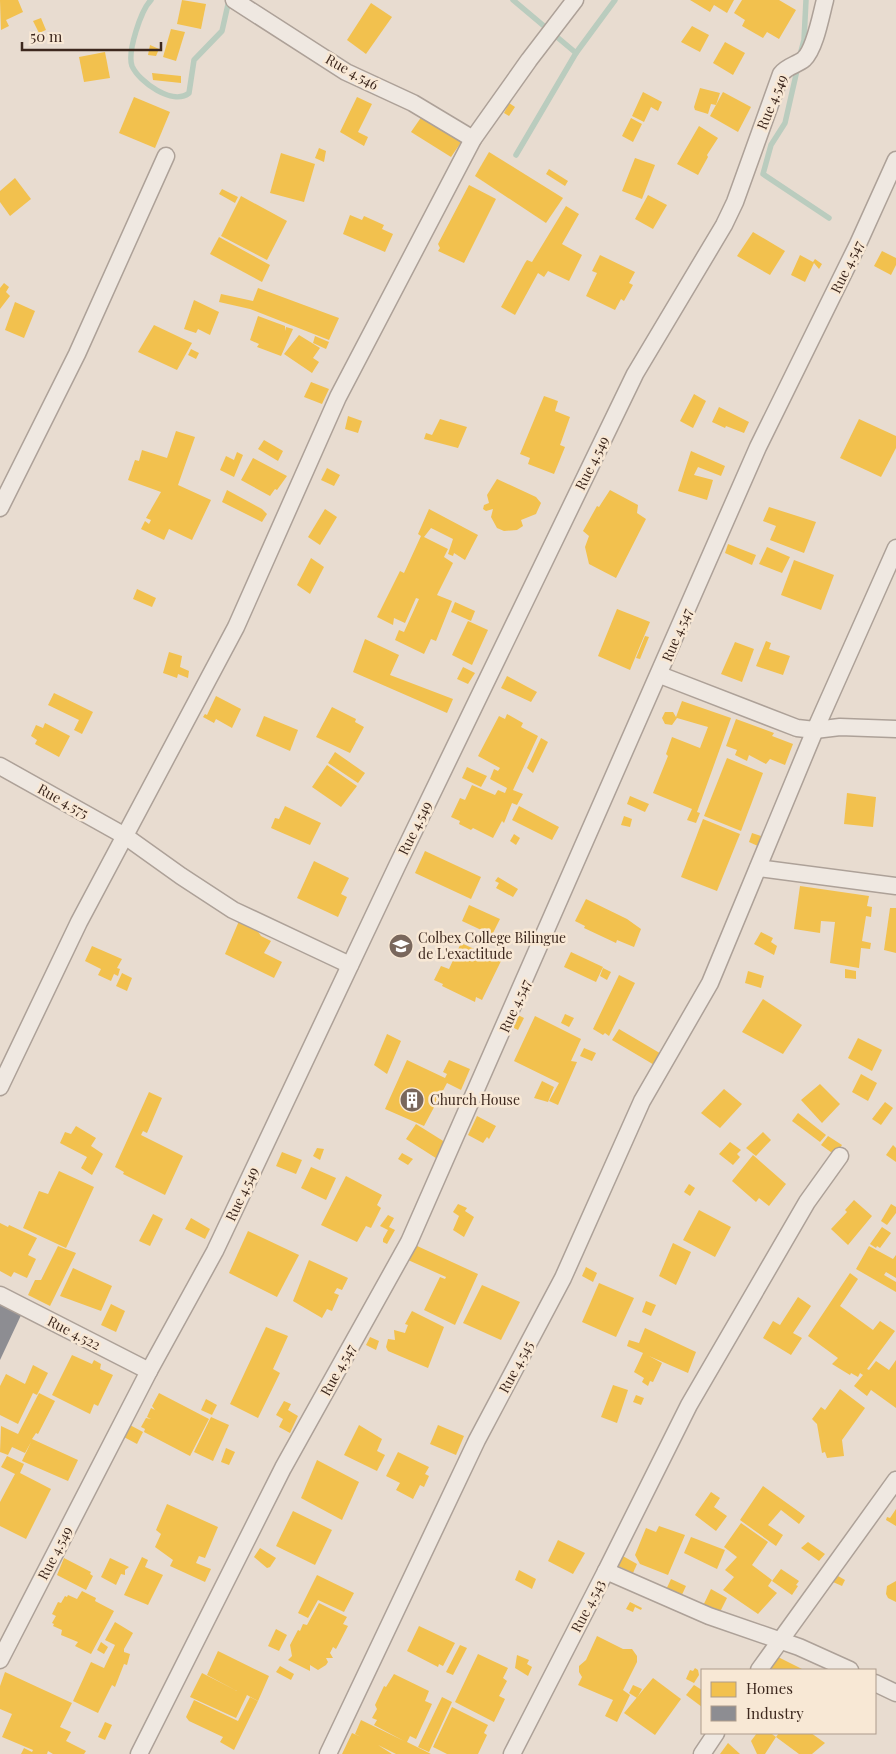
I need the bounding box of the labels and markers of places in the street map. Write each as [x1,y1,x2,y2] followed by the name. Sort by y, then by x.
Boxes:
[418,928,566,963] place label: Colbex College Bilingue de L'exactitude
[388,933,414,959] school or university icon: Colbex College Bilingue de L'exactitude
[399,1087,425,1113] building icon: Church House
[430,1090,520,1109] place label: Church House

